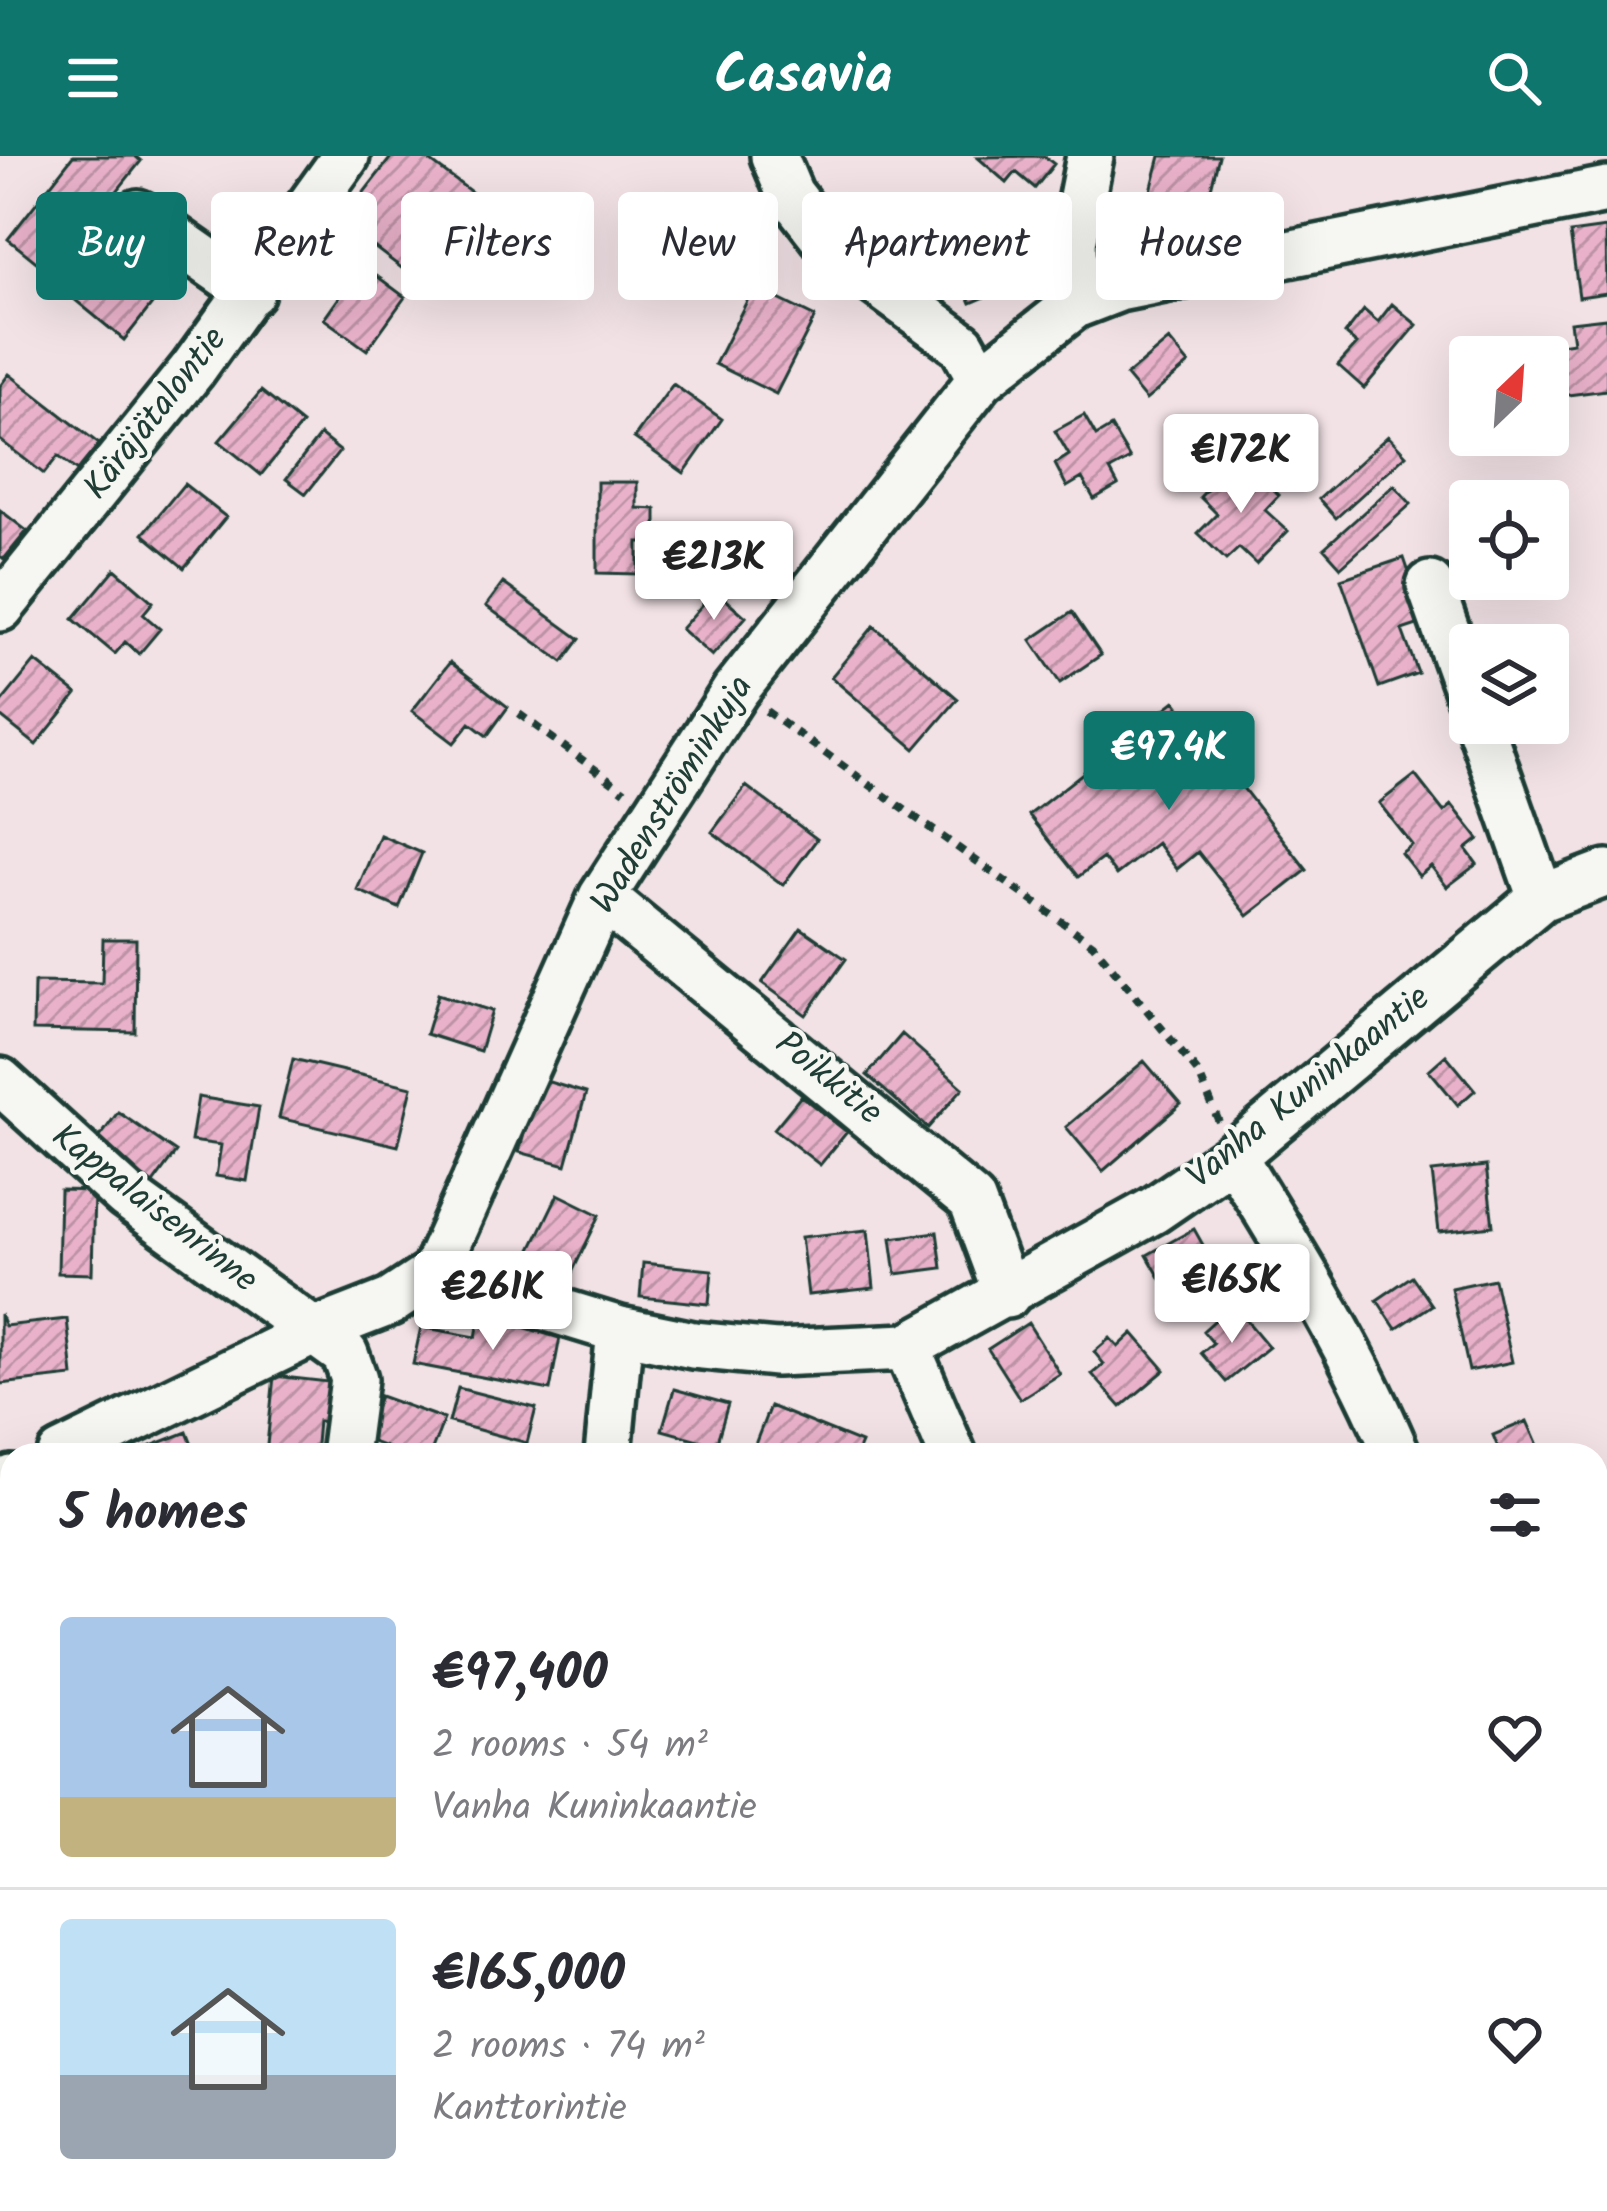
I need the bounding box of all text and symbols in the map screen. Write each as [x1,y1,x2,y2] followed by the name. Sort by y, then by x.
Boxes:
[715,35,892,121] text: Casavia
[60,45,126,111] icon: menu
[1481,45,1547,111] icon: search
[36,192,187,300] chip: Buy
[211,192,377,300] chip: Rent
[401,192,594,300] chip: Filters
[618,192,778,300] chip: New
[802,192,1072,300] chip: Apartment
[1096,192,1284,300] chip: House
[70,315,242,513] street label: Käräjätalontie
[1449,336,1569,456] north arrow
[1449,336,1569,744] map controls
[1157,414,1325,516] pin: €172K
[1190,422,1292,484] text: €172K
[1449,480,1569,600] button: locate
[630,521,798,623] pin: €213K
[662,529,766,591] text: €213K
[1449,624,1569,744] button: layers
[577,664,769,926] street label: Wadenströminkuja
[1071,711,1267,813] pin: €97.4K
[1111,719,1227,781] text: €97.4K
[1175,971,1443,1205] street label: Vanha Kuninkaantie
[761,1017,895,1141] street label: Poikkitie
[38,1110,270,1308] street label: Kappalaisenrinne
[1148,1244,1316,1346] pin: €165K
[409,1251,577,1353] pin: €261K
[1182,1252,1282,1314] text: €165K
[441,1259,545,1321] text: €261K
[60,1475,248,1556] text: 5 homes
[1482,1482,1548,1548] icon: filters
[432,1635,608,1716] text: €97,400
[156,1665,300,1809] icon: home
[1482,1704,1548,1770] icon: heart
[432,1716,708,1778] text: 2 rooms · 54 m²
[432,1778,757,1840] text: Vanha Kuninkaantie
[432,1936,625,2017] text: €165,000
[156,1967,300,2111] icon: home
[1482,2006,1548,2072] icon: heart
[432,2017,705,2079] text: 2 rooms · 74 m²
[432,2079,627,2141] text: Kanttorintie

